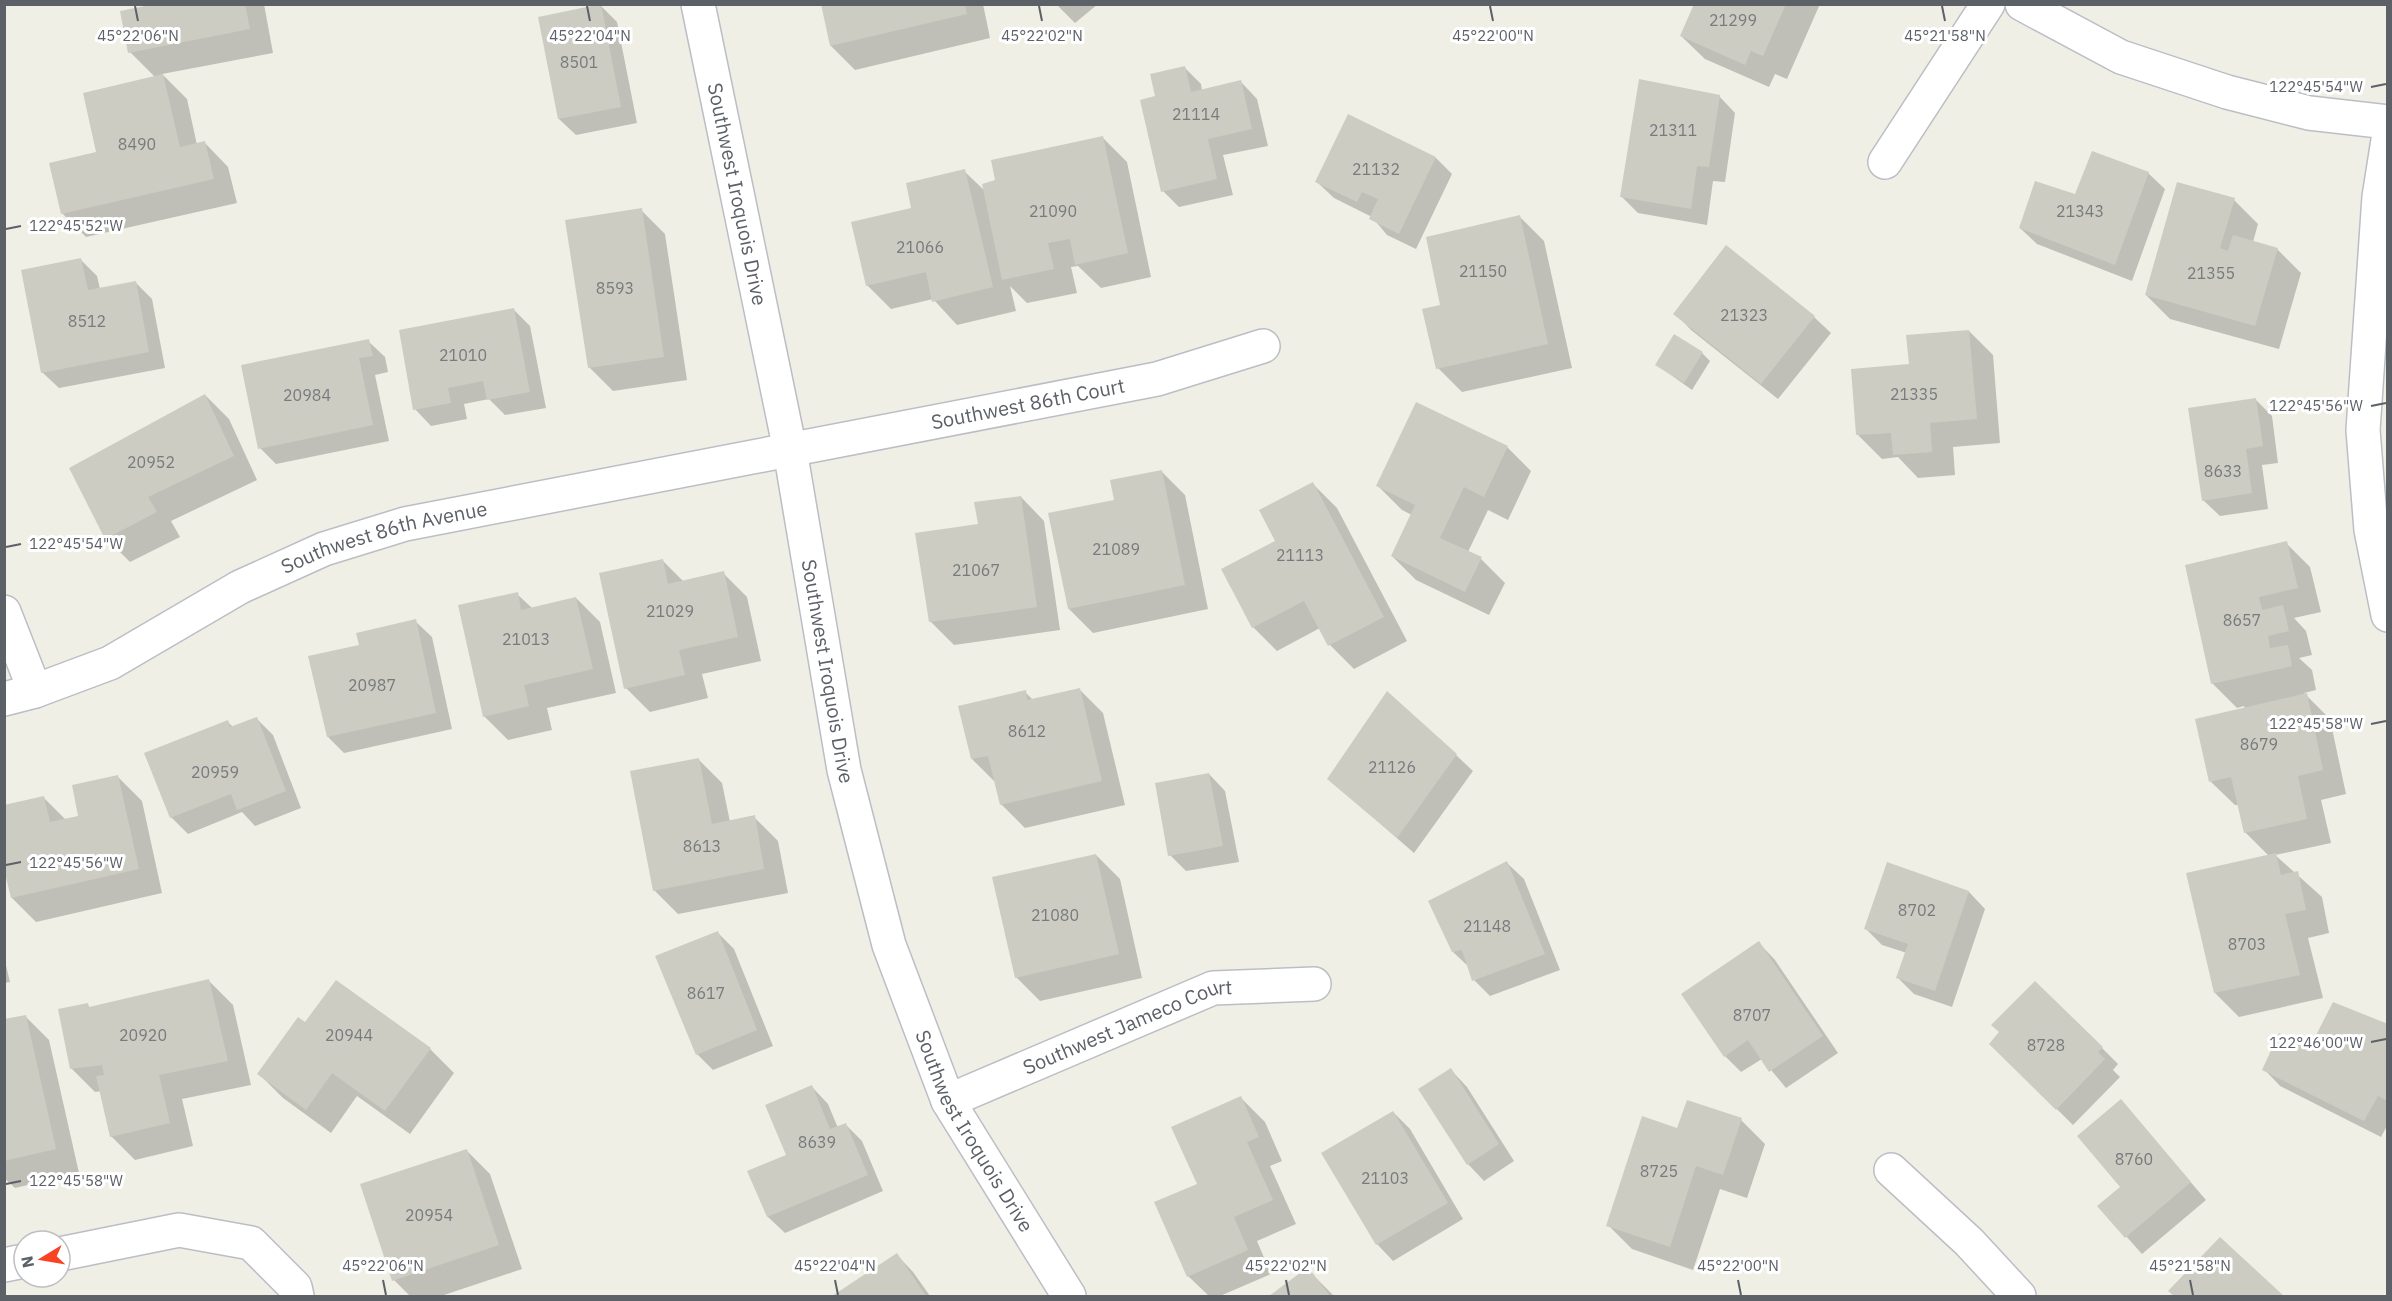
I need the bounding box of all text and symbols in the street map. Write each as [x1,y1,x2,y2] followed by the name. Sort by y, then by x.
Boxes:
[1709,10,1757,30] house number: 21299
[97,26,179,45] text: 45°22'06"N
[549,26,631,45] text: 45°22'04"N
[1001,26,1083,45] text: 45°22'02"N
[1452,26,1534,45] text: 45°22'00"N
[1904,26,1986,45] text: 45°21'58"N
[560,52,598,72] house number: 8501
[2269,77,2363,96] text: 122°45'54"W
[702,80,774,308] street label: Southwest Iroquois Drive
[1172,104,1220,124] house number: 21114
[1649,120,1697,140] house number: 21311
[118,134,156,154] house number: 8490
[1352,159,1400,179] house number: 21132
[1029,201,1077,221] house number: 21090
[2056,201,2104,221] house number: 21343
[29,216,123,235] text: 122°45'52"W
[896,237,944,257] house number: 21066
[1459,261,1507,281] house number: 21150
[2187,263,2235,283] house number: 21355
[596,278,634,298] house number: 8593
[1720,305,1768,325] house number: 21323
[68,311,106,331] house number: 8512
[439,345,487,365] house number: 21010
[929,372,1127,435] street label: Southwest 86th Court
[1890,384,1938,404] house number: 21335
[283,385,331,405] house number: 20984
[2269,396,2363,415] text: 122°45'56"W
[127,452,175,472] house number: 20952
[2204,461,2242,481] house number: 8633
[276,494,489,580] street label: Southwest 86th Avenue
[29,534,123,553] text: 122°45'54"W
[1092,539,1140,559] house number: 21089
[1276,545,1324,565] house number: 21113
[796,557,861,786] street label: Southwest Iroquois Drive
[952,560,1000,580] house number: 21067
[646,601,694,621] house number: 21029
[2223,610,2261,630] house number: 8657
[502,629,550,649] house number: 21013
[348,675,396,695] house number: 20987
[2269,714,2363,733] text: 122°45'58"W
[1008,721,1046,741] house number: 8612
[2240,734,2278,754] house number: 8679
[1368,757,1416,777] house number: 21126
[191,762,239,782] house number: 20959
[683,836,721,856] house number: 8613
[29,853,123,872] text: 122°45'56"W
[1898,900,1936,920] house number: 8702
[1031,905,1079,925] house number: 21080
[1463,916,1511,936] house number: 21148
[2228,934,2266,954] house number: 8703
[1018,973,1233,1081] street label: Southwest Jameco Court
[687,983,725,1003] house number: 8617
[1733,1005,1771,1025] house number: 8707
[119,1025,167,1045] house number: 20920
[325,1025,373,1045] house number: 20944
[909,1026,1040,1237] street label: Southwest Iroquois Drive
[2269,1033,2363,1052] text: 122°46'00"W
[2027,1035,2065,1055] house number: 8728
[798,1132,836,1152] house number: 8639
[2115,1149,2153,1169] house number: 8760
[1640,1161,1678,1181] house number: 8725
[1361,1168,1409,1188] house number: 21103
[29,1171,123,1190] text: 122°45'58"W
[405,1205,453,1225] house number: 20954
[12,1229,72,1289] north arrow
[16,1254,38,1269] text: N
[342,1256,424,1275] text: 45°22'06"N
[794,1256,876,1275] text: 45°22'04"N
[1245,1256,1327,1275] text: 45°22'02"N
[1697,1256,1779,1275] text: 45°22'00"N
[2149,1256,2231,1275] text: 45°21'58"N

